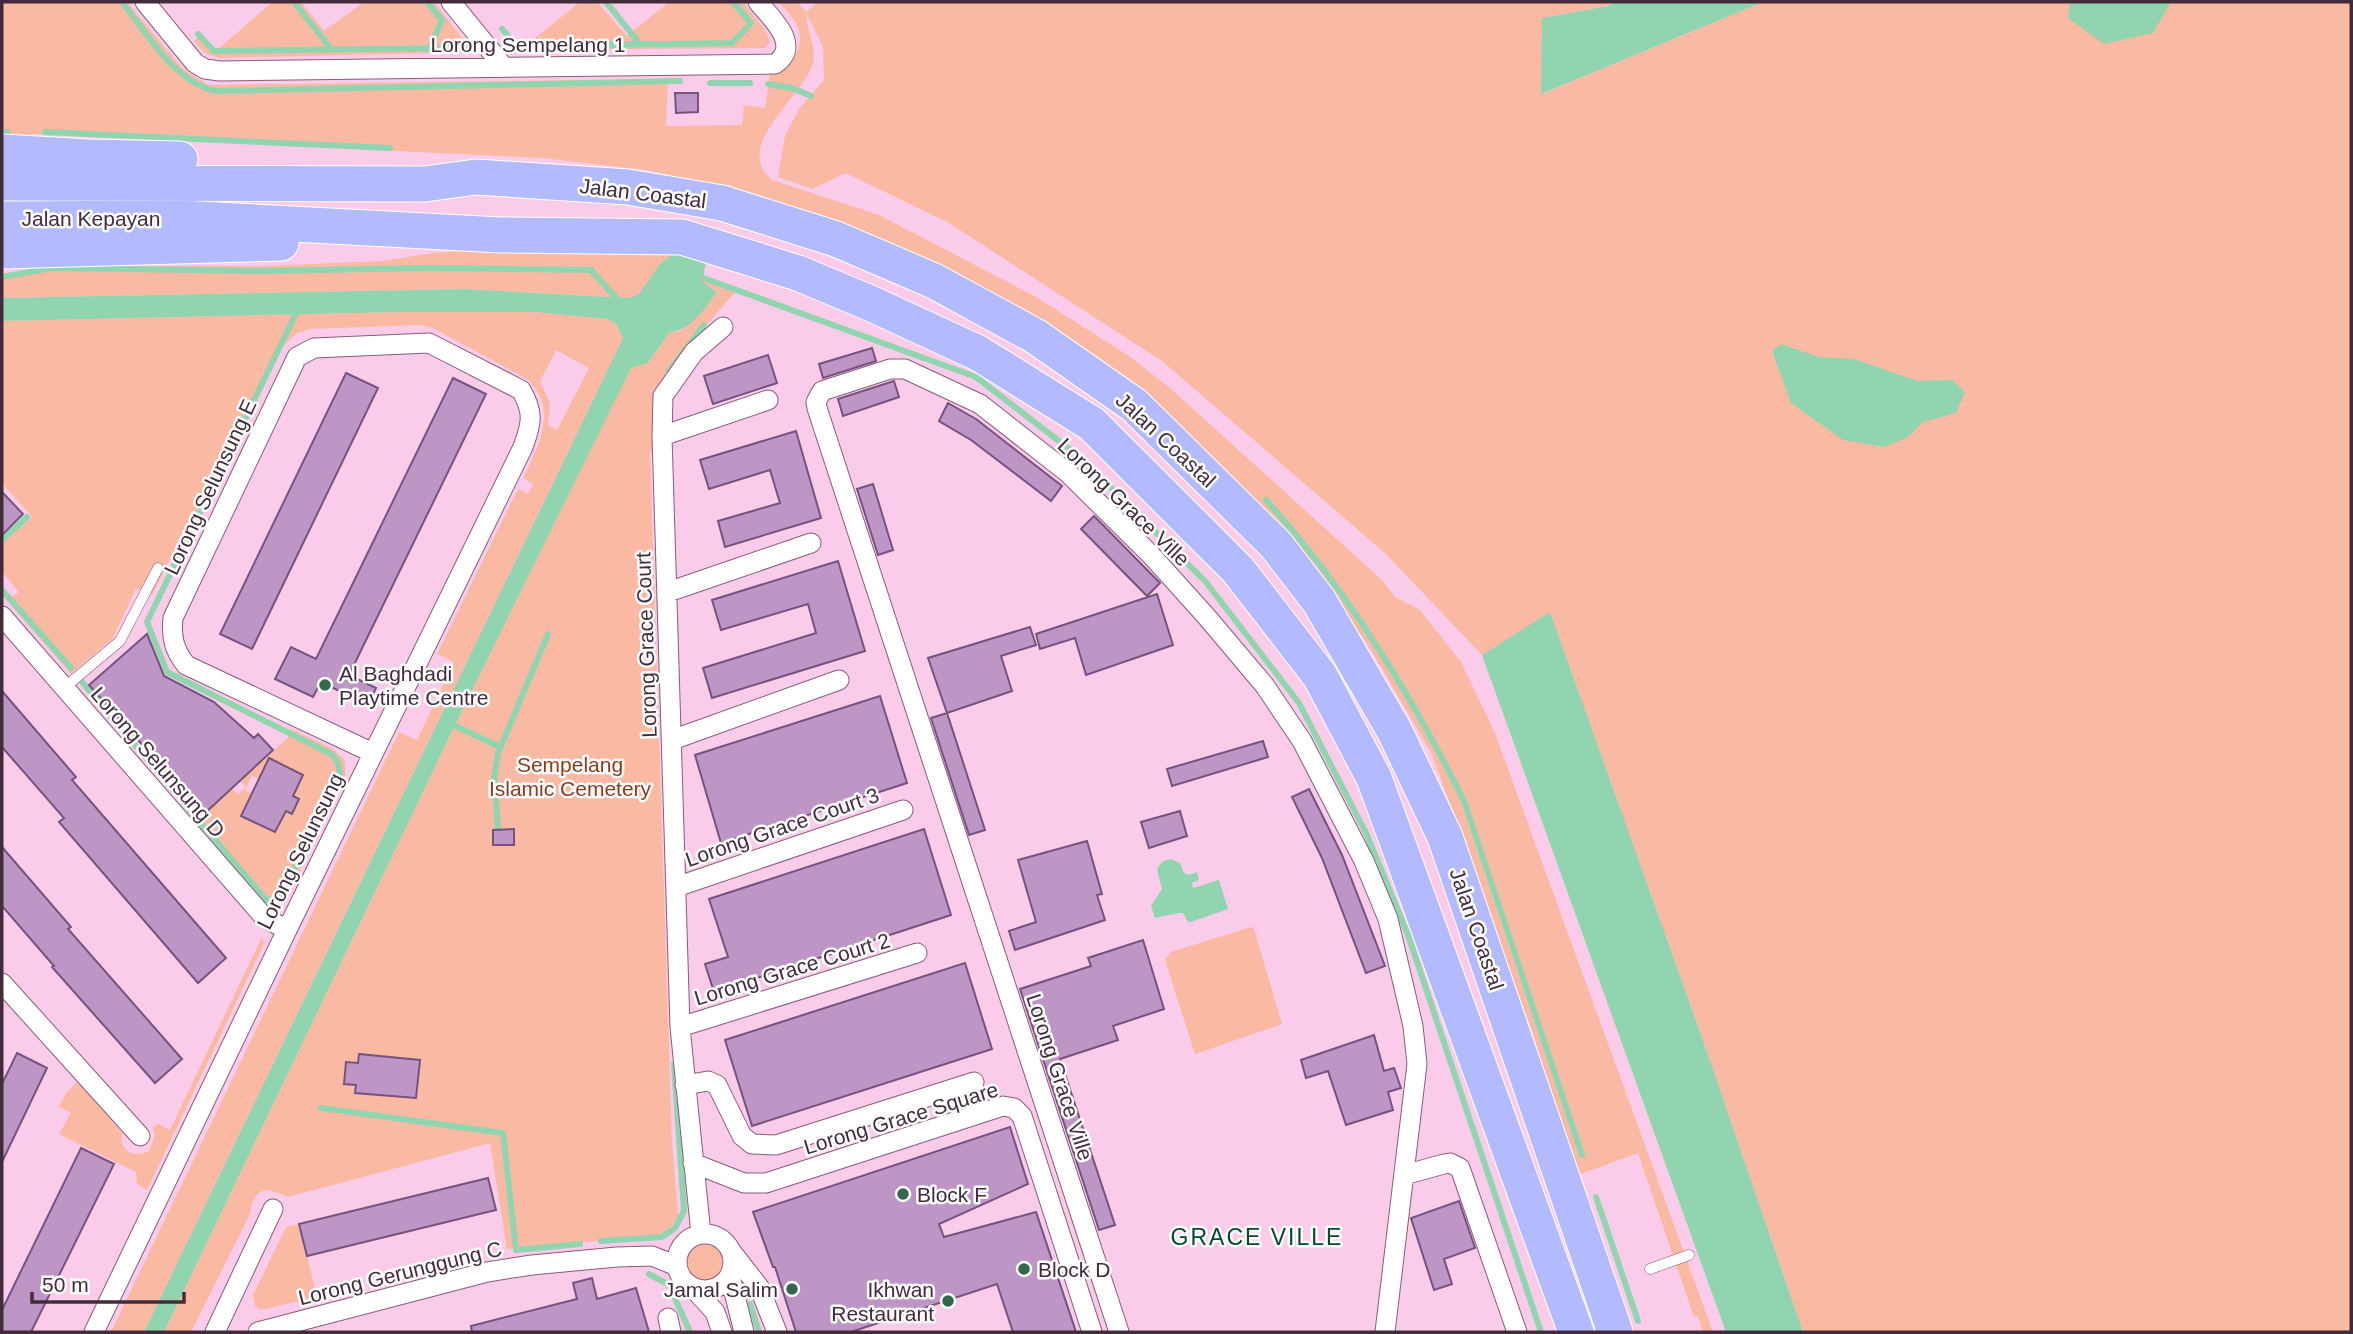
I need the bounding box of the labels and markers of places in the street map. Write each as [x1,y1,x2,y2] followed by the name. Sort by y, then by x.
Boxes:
[339,662,488,709] place label: Al Baghdadi Playtime Centre
[317,677,333,693] marker: Al Baghdadi Playtime Centre
[917,1183,987,1206] place label: Block F
[895,1186,911,1202] marker: Block F
[1038,1258,1110,1281] place label: Block D
[1016,1261,1032,1277] marker: Block D
[664,1278,778,1301] place label: Jamal Salim
[831,1278,934,1325] place label: Ikhwan Restaurant
[784,1281,800,1297] marker: Jamal Salim
[940,1293,956,1309] marker: Ikhwan Restaurant

